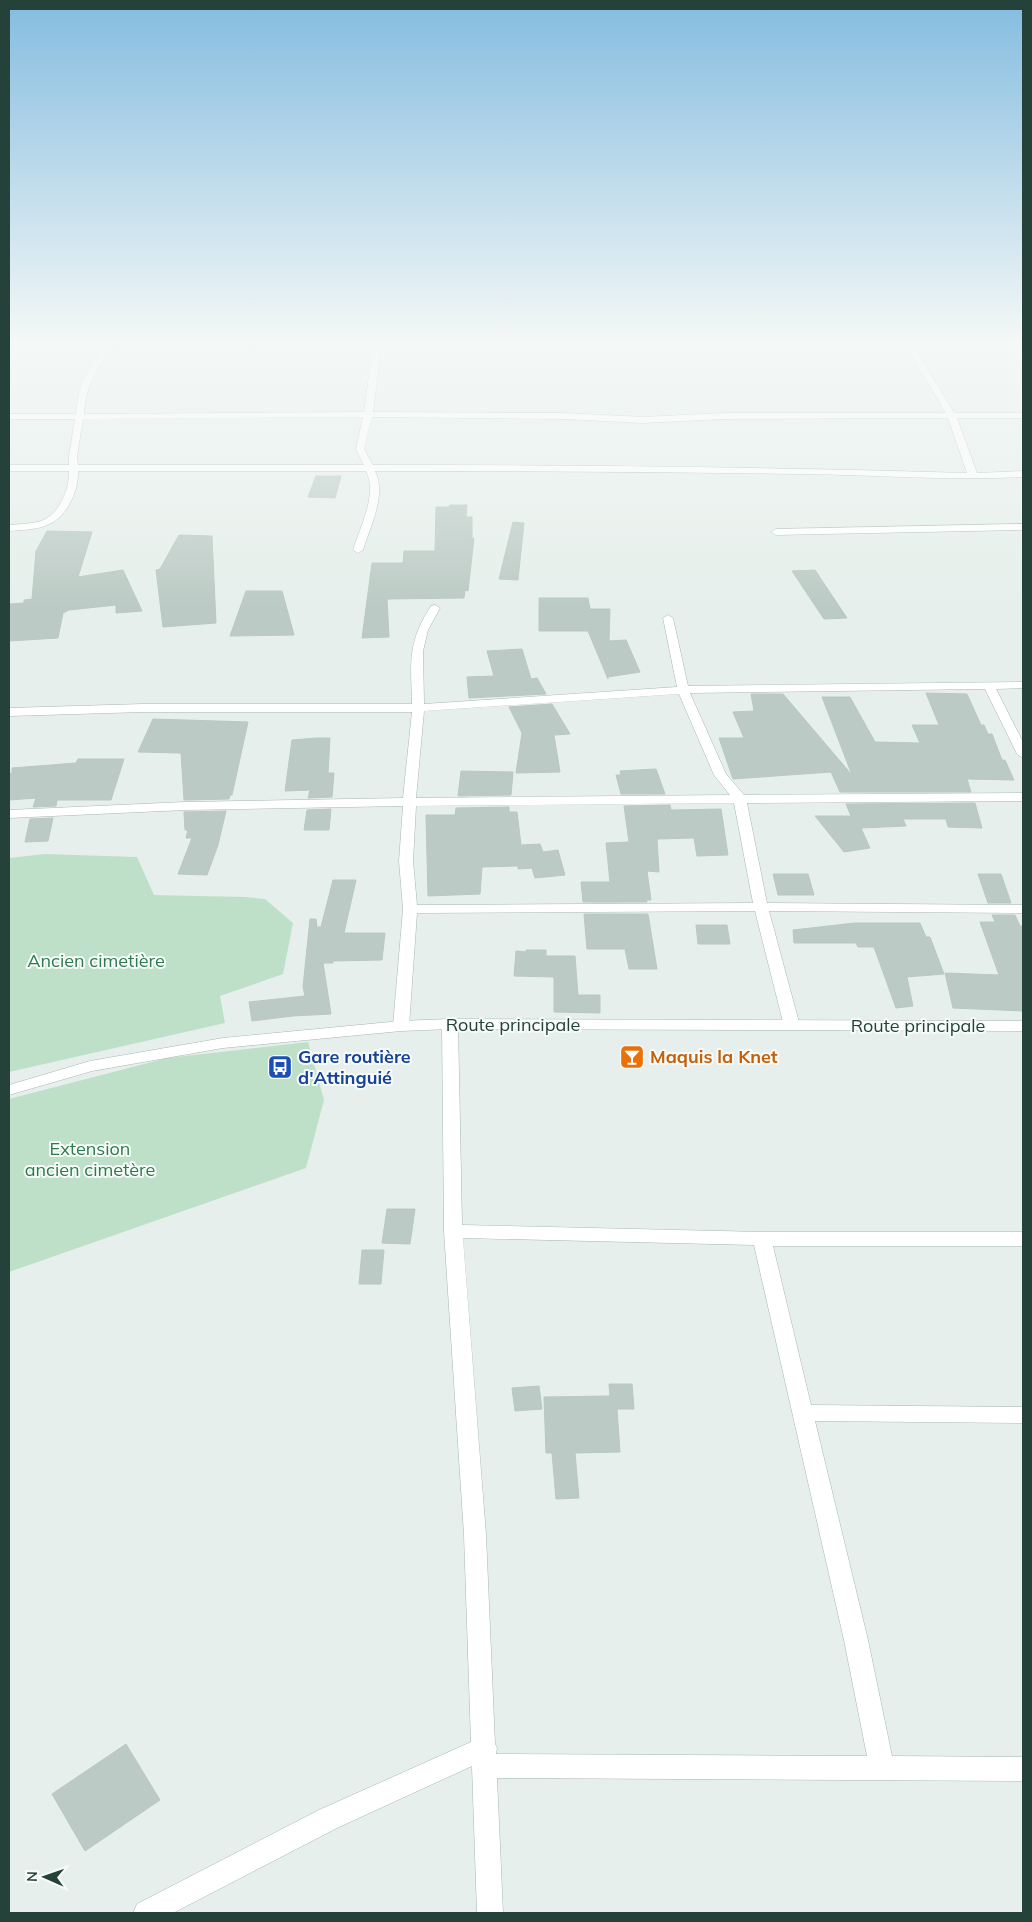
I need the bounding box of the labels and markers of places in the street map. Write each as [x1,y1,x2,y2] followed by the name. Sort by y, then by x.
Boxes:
[619,1044,645,1070] bar icon: Maquis la Knet
[298,1045,411,1089] place label: Gare routière d'Attinguié
[650,1045,778,1068] place label: Maquis la Knet
[267,1054,293,1080] bus stop icon: Gare routière d'Attinguié

